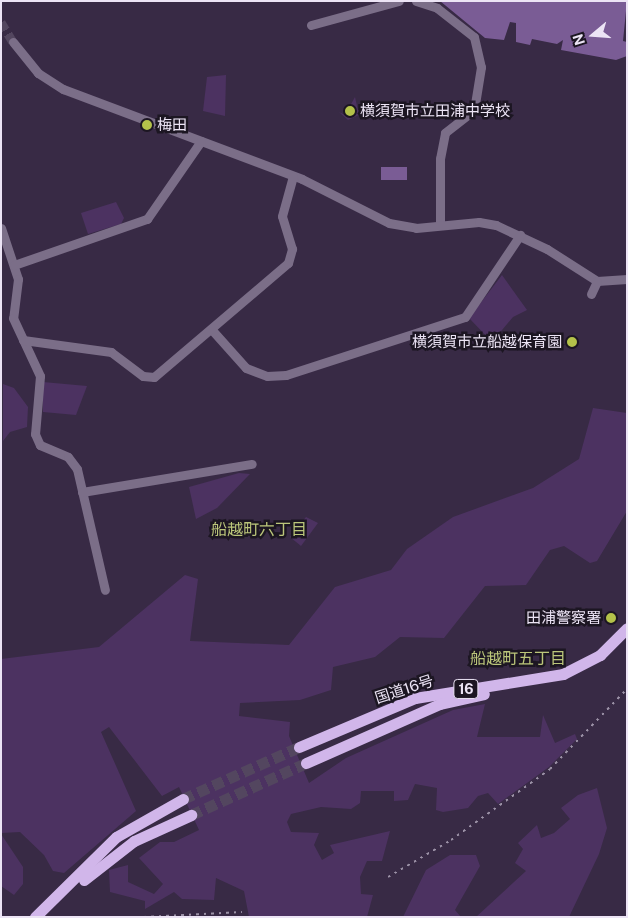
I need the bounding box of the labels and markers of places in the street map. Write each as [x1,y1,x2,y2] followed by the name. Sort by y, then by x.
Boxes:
[360,102,510,120] place label: 横須賀市立田浦中学校
[344,105,356,117] marker: 横須賀市立田浦中学校
[157,116,187,134] place label: 梅田
[141,119,153,131] marker: 梅田
[412,333,562,351] place label: 横須賀市立船越保育園
[566,336,578,348] marker: 横須賀市立船越保育園
[526,609,601,627] place label: 田浦警察署
[605,612,617,624] marker: 田浦警察署

